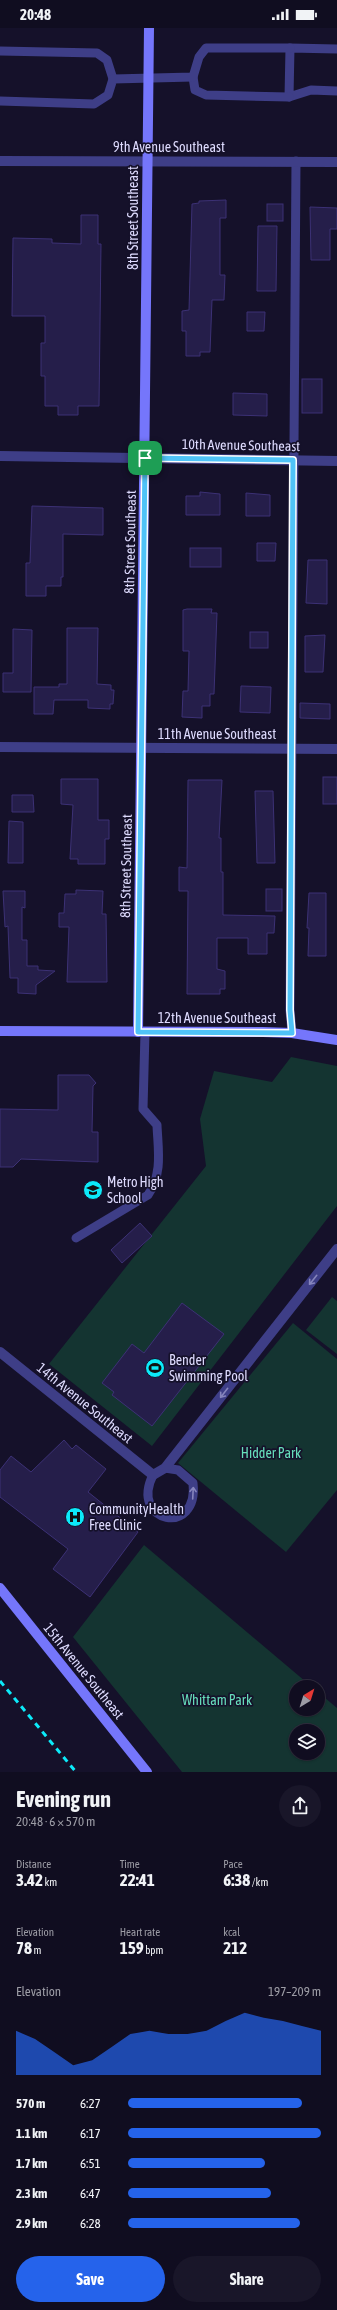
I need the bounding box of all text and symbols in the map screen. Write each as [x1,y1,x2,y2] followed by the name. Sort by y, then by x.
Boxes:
[20,6,51,23] text: 20:48
[113,139,225,155] street label: 9th Avenue Southeast
[125,166,141,270] street label: 8th Street Southeast
[182,436,300,454] street label: 10th Avenue Southeast
[128,441,162,475] pin
[134,447,156,469] icon: arrive
[121,490,139,594] street label: 8th Street Southeast
[158,726,276,742] street label: 11th Avenue Southeast
[117,814,135,918] street label: 8th Street Southeast
[158,1010,276,1026] street label: 12th Avenue Southeast
[107,1174,164,1206] place label: Metro High School
[82,1179,104,1201] school or university icon: Metro High School
[308,1274,317,1285] one-way arrow
[169,1352,248,1384] place label: Bender Swimming Pool
[144,1357,166,1379] sports icon: Bender Swimming Pool
[34,1360,136,1446] street label: 14th Avenue Southeast
[219,1387,228,1398] one-way arrow
[241,1445,301,1461] park label: Hidder Park
[190,1487,197,1500] one-way arrow
[89,1501,184,1533] place label: CommunityHealth Free Clinic
[64,1506,86,1528] hospital icon: CommunityHealth Free Clinic
[41,1620,127,1722] street label: 15th Avenue Southeast
[289,1680,325,1716] north arrow
[289,1680,325,1760] map controls
[182,1692,252,1708] park label: Whittam Park
[289,1724,325,1760] button: layers
[279,1785,321,1827] button: share
[16,1786,111,1812] text: Evening run
[16,1814,95,1829] text: 20:48 · 6 × 570 m
[16,1858,51,1870] text: Distance
[120,1858,140,1870] text: Time
[223,1858,243,1870] text: Pace
[16,1870,43,1890] text: 3.42
[120,1870,155,1890] text: 22:41
[223,1870,250,1890] text: 6:38
[43,1876,57,1888] text: km
[250,1876,268,1888] text: /km
[16,1926,54,1938] text: Elevation
[120,1926,160,1938] text: Heart rate
[223,1926,240,1938] text: kcal
[16,1938,32,1958] text: 78
[120,1938,144,1958] text: 159
[223,1938,247,1958] text: 212
[32,1944,41,1956] text: m
[144,1944,164,1956] text: bpm
[16,1984,61,1999] text: Elevation
[268,1984,321,1999] text: 197–209 m
[16,2096,45,2111] text: 570 m
[80,2096,101,2111] text: 6:27
[16,2126,47,2141] text: 1.1 km
[80,2126,101,2141] text: 6:17
[16,2156,47,2171] text: 1.7 km
[80,2156,101,2171] text: 6:51
[16,2186,47,2201] text: 2.3 km
[80,2186,101,2201] text: 6:47
[16,2216,47,2231] text: 2.9 km
[80,2216,101,2231] text: 6:28
[16,2256,165,2302] button: Save
[173,2256,321,2302] button: Share

